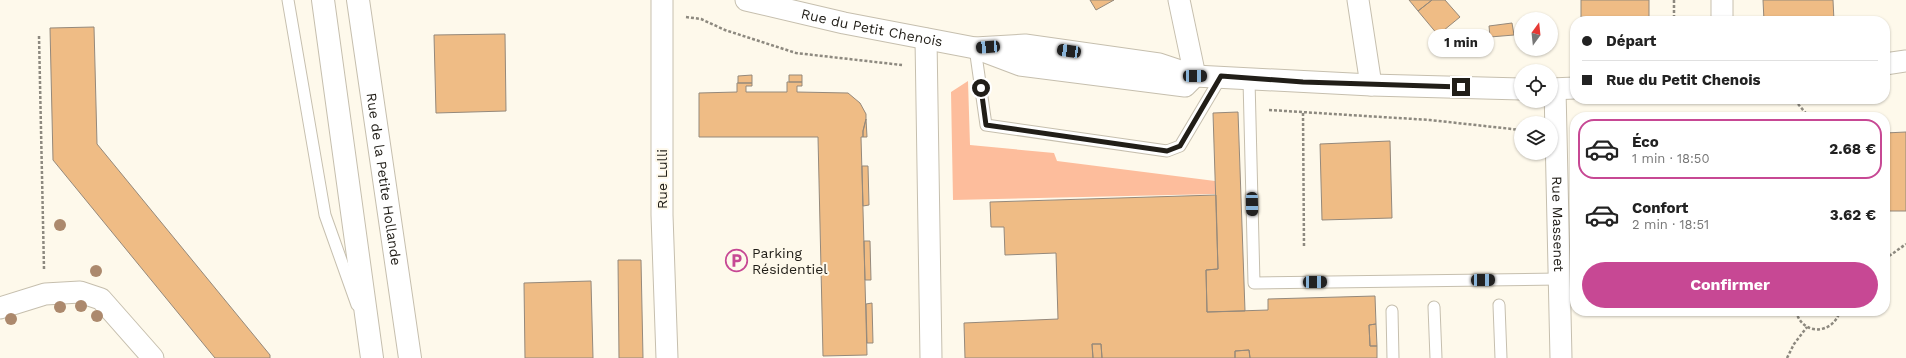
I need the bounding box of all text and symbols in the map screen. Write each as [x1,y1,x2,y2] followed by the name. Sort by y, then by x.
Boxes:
[800,5,944,50] street label: Rue du Petit Chenois
[1514,12,1558,56] north arrow
[1514,12,1558,160] map controls
[1428,29,1494,57] callout: 1 min
[1606,32,1656,50] text: Départ
[1444,35,1478,50] text: 1 min
[976,40,1000,54] car
[1056,43,1082,59] car
[1514,64,1558,108] button: locate
[1183,70,1207,82] car
[1606,71,1761,89] text: Rue du Petit Chenois
[1452,78,1470,96] route end
[972,79,990,97] route start
[364,92,404,266] street label: Rue de la Petite Hollande
[1514,116,1558,160] button: layers
[1584,131,1620,167] icon: car
[1632,133,1659,151] text: Éco
[1829,140,1876,158] text: 2.68 €
[654,149,670,209] street label: Rue Lulli
[1632,151,1710,166] text: 1 min · 18:50
[1549,176,1567,272] street label: Rue Massenet
[1246,192,1258,216] car
[1584,197,1620,233] icon: car
[1632,199,1688,217] text: Confort
[1830,206,1876,224] text: 3.62 €
[1632,217,1709,232] text: 2 min · 18:51
[752,245,828,277] place label: Parking Résidentiel
[724,248,750,274] parking icon: Parking Résidentiel
[1582,262,1878,308] button: Confirmer
[1471,274,1495,286] car
[1303,276,1327,288] car

